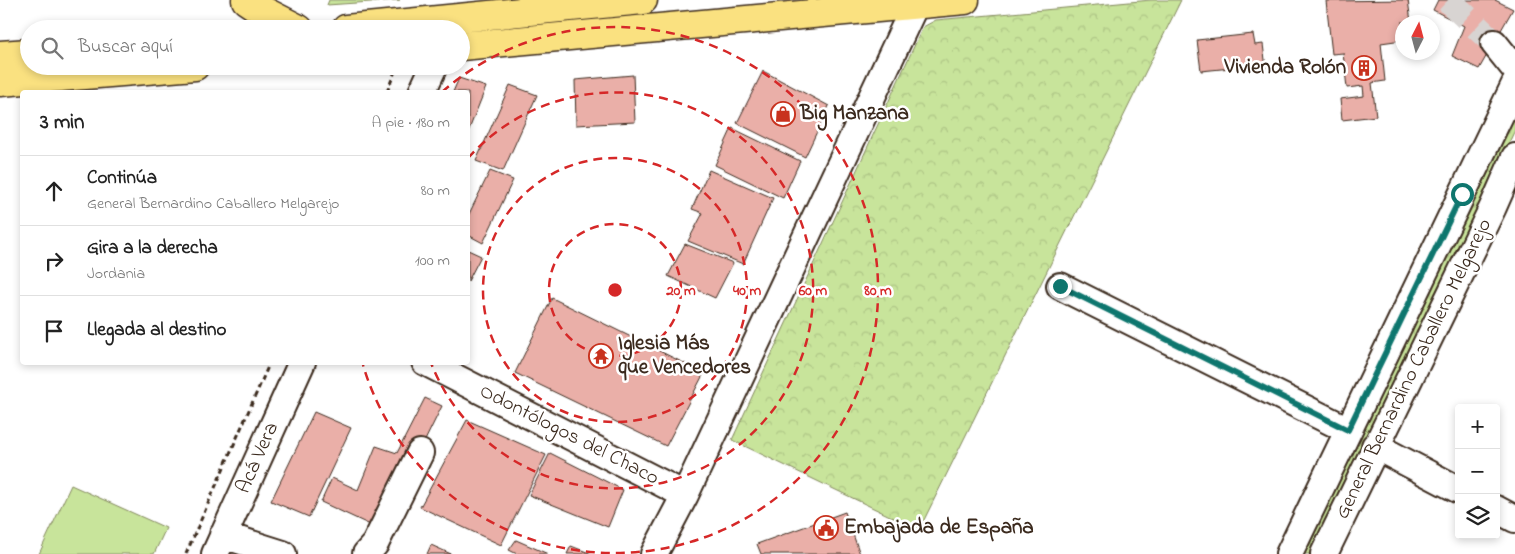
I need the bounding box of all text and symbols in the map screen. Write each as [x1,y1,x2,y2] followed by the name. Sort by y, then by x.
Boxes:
[1395,15,1440,60] north arrow
[20,20,470,75] search box
[38,34,66,62] icon: search
[78,34,173,61] text: Buscar aquí
[1224,53,1346,83] place label: Vivienda Rolón
[1351,55,1377,81] building icon: Vivienda Rolón
[799,99,909,131] place label: Big Manzana
[770,101,796,127] shop icon: Big Manzana
[40,108,84,138] text: 3 min
[372,111,450,135] text: A pie · 180 m
[87,165,157,192] text: Continúa
[40,177,68,205] icon: ahead
[421,179,450,203] text: 80 m
[1451,183,1474,206] route start
[87,192,339,216] text: General Bernardino Caballero Melgarejo
[1328,213,1502,525] street label: General Bernardino Caballero Melgarejo
[87,235,218,262] text: Gira a la derecha
[40,247,68,275] icon: right
[415,249,450,273] text: 100 m
[87,262,145,286] text: Jordania
[1049,275,1072,298] route end
[665,280,696,302] text: 20 m
[732,280,761,302] text: 40 m
[798,280,828,302] text: 60 m
[863,280,892,302] text: 80 m
[606,281,624,299] centre of rings
[40,317,68,345] icon: arrive
[87,317,226,344] text: Llegada al destino
[618,329,751,383] place label: Iglesia Más que Vencedores
[588,343,614,369] temple icon: Iglesia Más que Vencedores
[473,377,664,495] street label: Odontólogos del Chaco
[1455,404,1500,539] map controls
[1455,404,1500,449] button: +
[229,418,287,498] street label: Acá Vera
[1455,449,1500,494] button: −
[1455,494,1500,539] button: layers
[844,513,1034,543] place label: Embajada de España
[813,515,839,541] public building icon: Embajada de España

